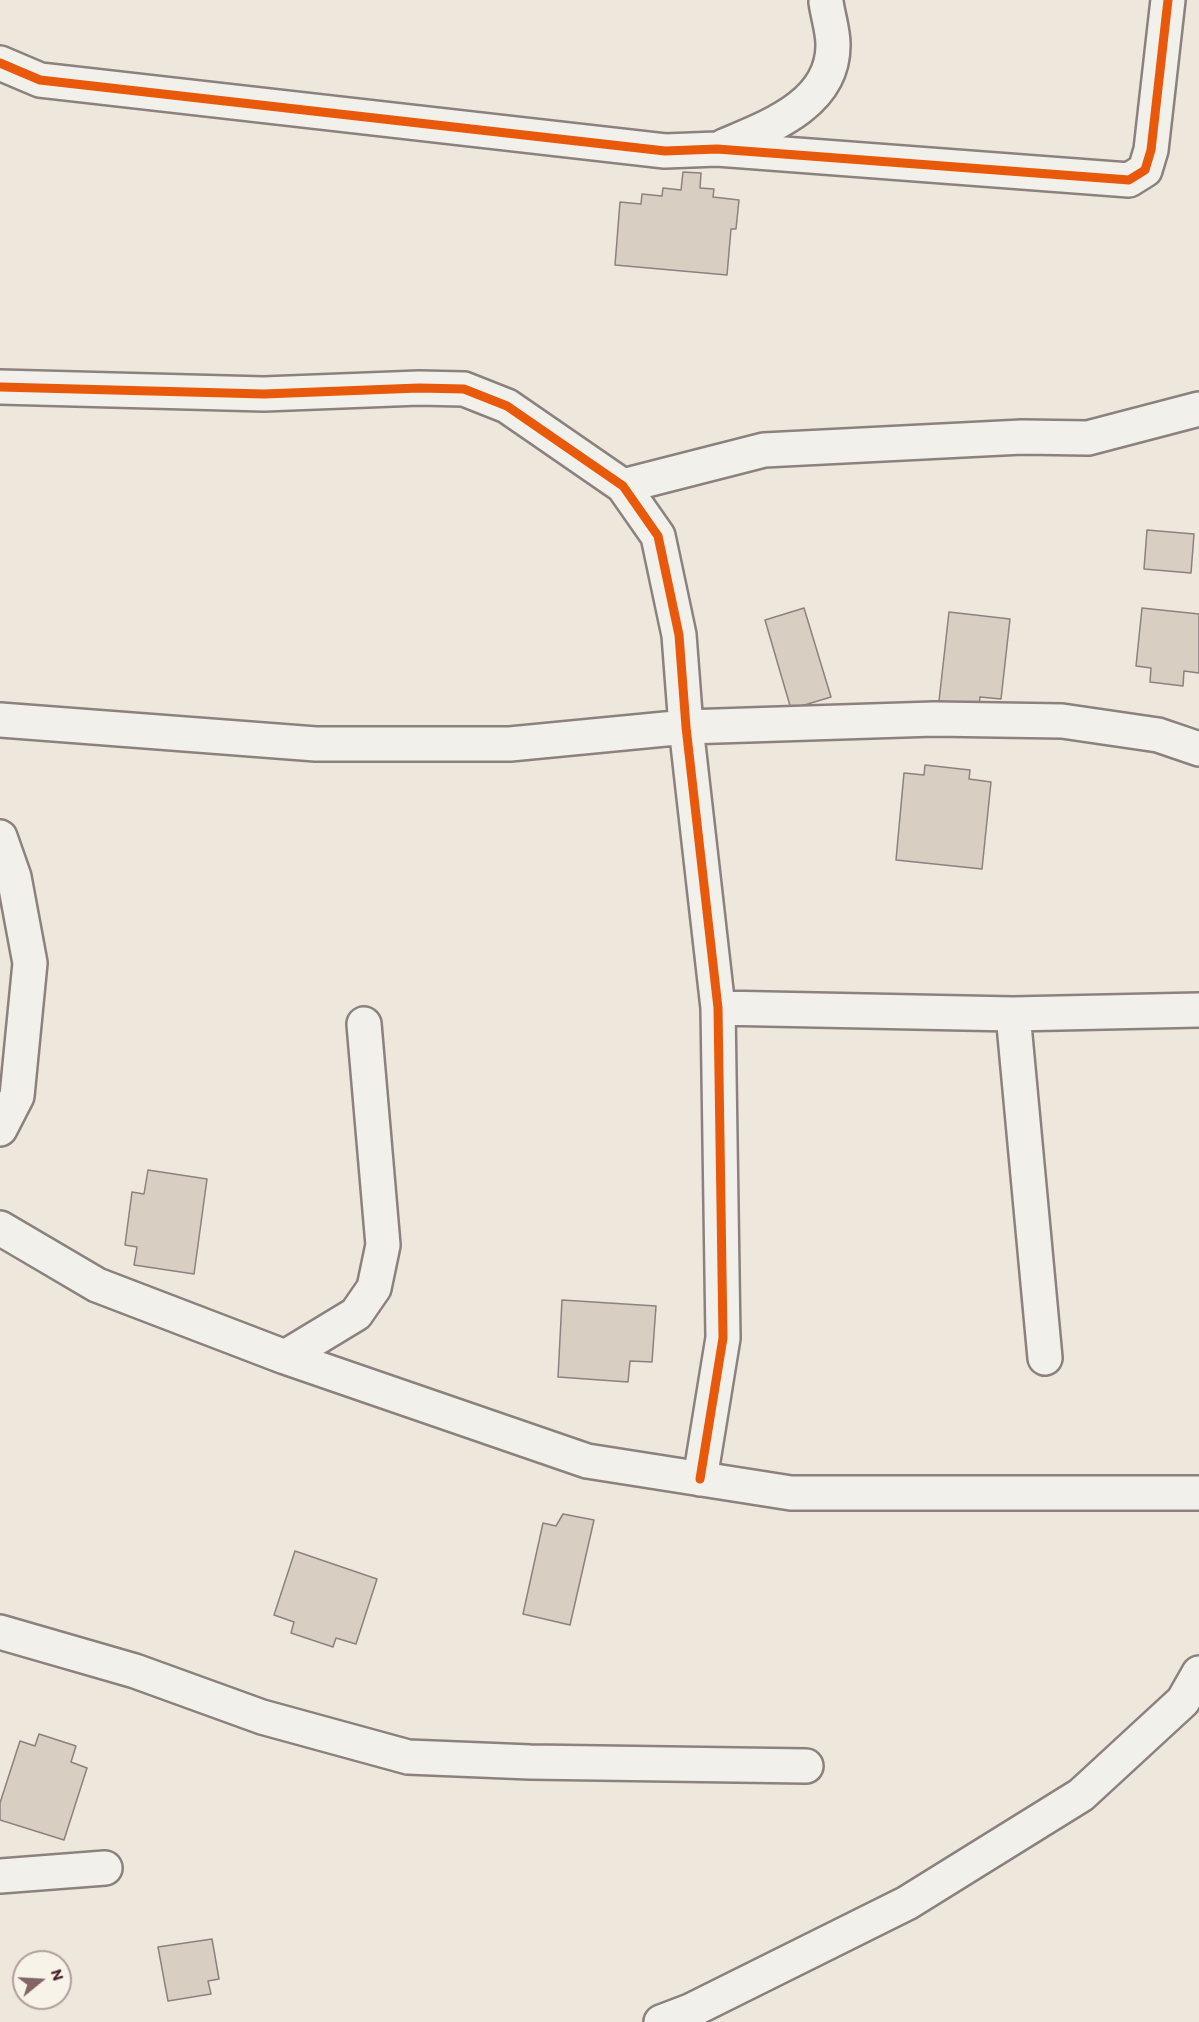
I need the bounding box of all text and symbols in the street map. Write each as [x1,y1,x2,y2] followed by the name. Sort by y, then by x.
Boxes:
[12,1950,72,2010] north arrow
[47,1967,68,1983] text: N

